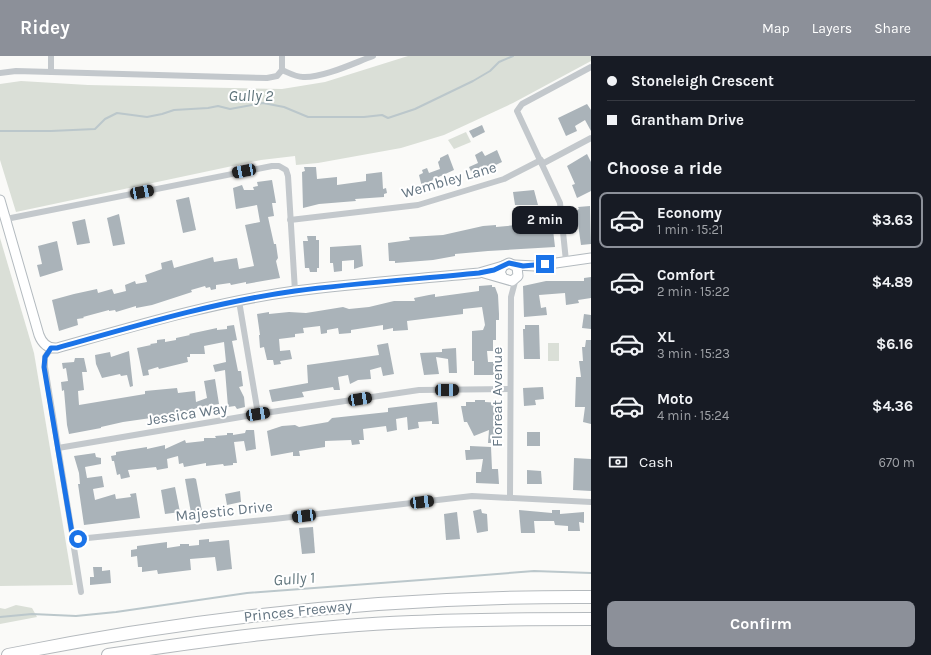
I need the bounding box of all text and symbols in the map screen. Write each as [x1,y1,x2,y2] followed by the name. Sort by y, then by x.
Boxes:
[20,17,70,39] text: Ridey
[762,20,790,37] text: Map
[812,20,852,37] text: Layers
[874,20,911,37] text: Share
[631,72,774,90] text: Stoneleigh Crescent
[229,86,274,105] water label: Gully 2
[631,111,744,129] text: Grantham Drive
[607,157,722,179] text: Choose a ride
[399,158,499,202] street label: Wembley Lane
[231,163,257,179] car
[129,184,155,200] car
[609,202,645,238] icon: car
[657,204,722,222] text: Economy
[512,206,578,234] callout: 2 min
[872,211,913,229] text: $3.63
[527,212,563,227] text: 2 min
[657,222,723,237] text: 1 min · 15:21
[536,255,554,273] route end
[609,264,645,300] icon: car
[657,266,715,284] text: Comfort
[872,273,913,291] text: $4.89
[657,284,730,299] text: 2 min · 15:22
[609,326,645,362] icon: car
[657,328,675,346] text: XL
[876,335,913,353] text: $6.16
[657,346,730,361] text: 3 min · 15:23
[488,347,506,447] street label: Floreat Avenue
[435,384,459,396] car
[609,388,645,424] icon: car
[657,390,693,408] text: Moto
[347,391,373,407] car
[872,397,913,415] text: $4.36
[145,399,229,429] street label: Jessica Way
[245,406,271,422] car
[657,408,729,423] text: 4 min · 15:24
[607,451,629,473] icon: cash
[639,453,673,471] text: Cash
[878,455,915,470] text: 670 m
[409,495,435,509] car
[174,497,274,525] street label: Majestic Drive
[291,509,317,523] car
[69,530,87,548] route start
[273,568,315,589] water label: Gully 1
[243,596,353,626] street label: Princes Freeway
[607,601,915,647] button: Confirm

